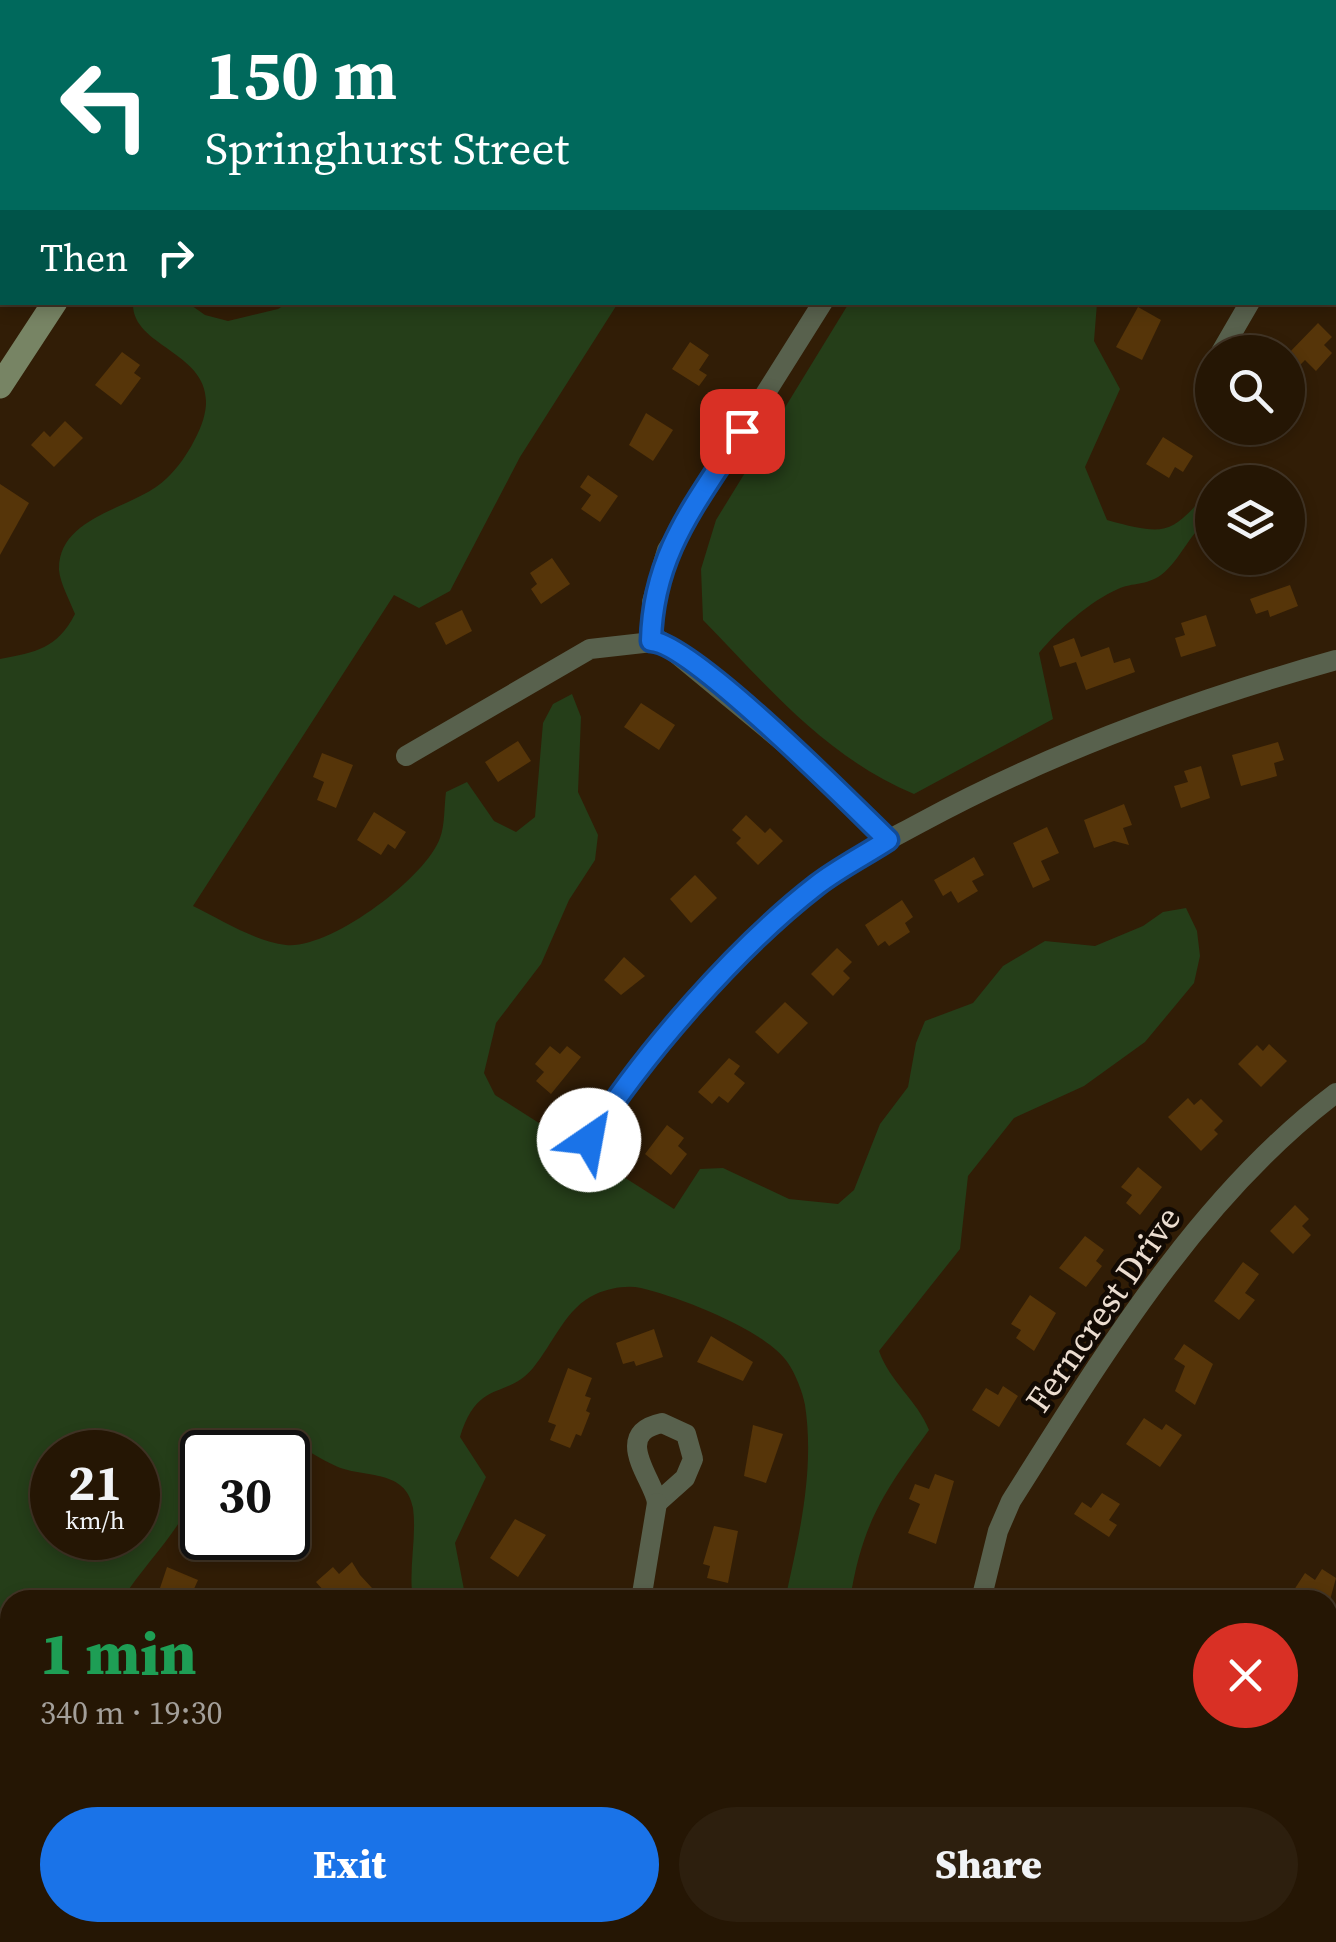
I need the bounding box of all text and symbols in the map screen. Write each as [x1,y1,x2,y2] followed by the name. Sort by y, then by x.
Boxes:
[205,26,397,122] text: 150 m
[40,40,170,170] icon: left
[205,117,569,179] text: Springhurst Street
[148,230,203,285] icon: right
[40,232,128,284] text: Then
[1195,335,1305,575] map controls
[1195,335,1305,445] button: search
[700,389,785,474] pin
[715,404,770,459] icon: arrive
[1195,465,1305,575] button: layers
[537,1088,641,1192] position arrow
[1014,1196,1192,1422] street label: Ferncrest Drive
[180,1430,310,1560] speed limit sign: 30
[68,1448,122,1517] text: 21
[65,1503,125,1537] text: km/h
[40,1612,196,1694] text: 1 min
[1193,1623,1298,1728] button: close
[40,1691,222,1735] text: 340 m · 19:30
[40,1807,659,1922] button: Exit
[679,1807,1298,1922] button: Share

